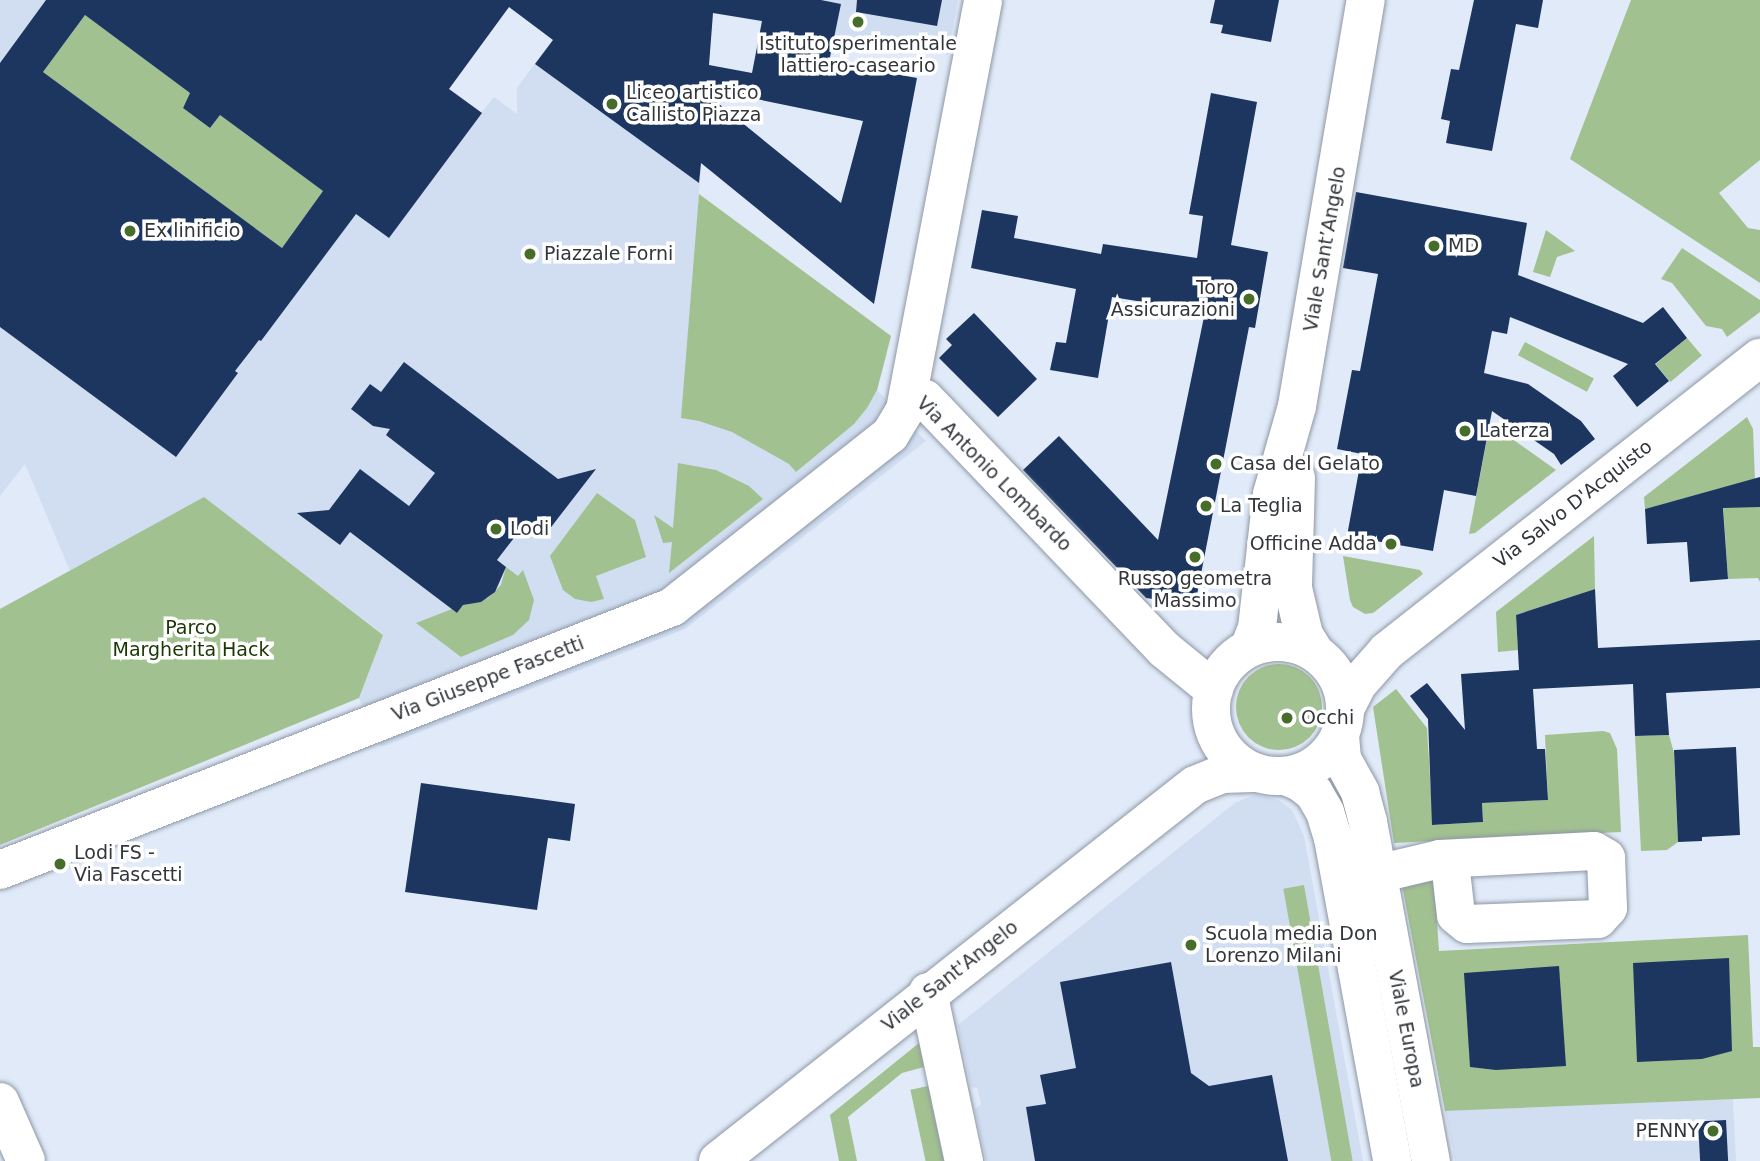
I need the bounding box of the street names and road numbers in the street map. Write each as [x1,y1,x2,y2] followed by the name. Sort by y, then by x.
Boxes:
[1299,165,1351,333] street label: Viale Sant’Angelo
[912,392,1076,556] street label: Via Antonio Lombardo
[1489,435,1657,573] street label: Via Salvo D'Acquisto
[389,632,587,726] street label: Via Giuseppe Fascetti
[877,916,1023,1036] street label: Viale Sant'Angelo
[1383,968,1429,1090] street label: Viale Europa

